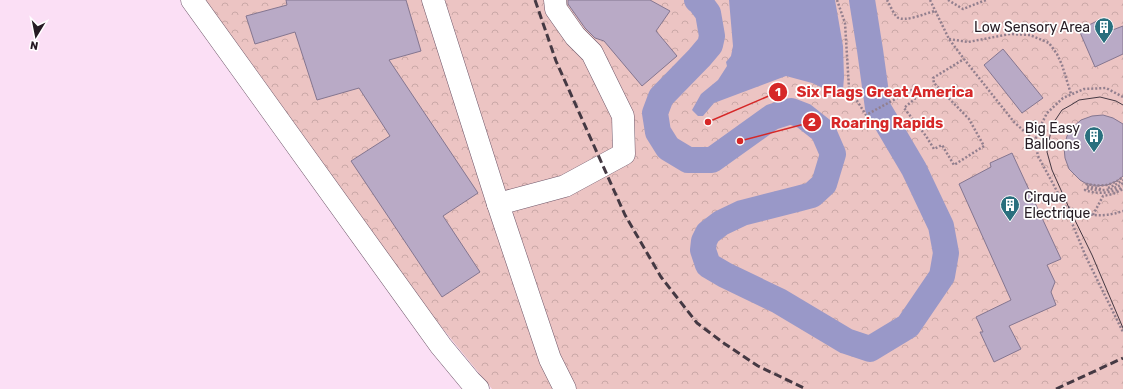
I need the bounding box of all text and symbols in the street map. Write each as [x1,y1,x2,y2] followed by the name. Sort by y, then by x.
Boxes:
[16,16,56,56] north arrow
[1093,16,1115,44] building icon: Low Sensory Area
[974,19,1090,36] place label: Low Sensory Area
[29,38,39,52] text: N
[768,79,982,106] callout: Six Flags Great America
[797,83,974,101] text: Six Flags Great America
[775,85,781,99] text: 1
[802,109,951,136] callout: Roaring Rapids
[831,114,943,132] text: Roaring Rapids
[808,115,816,129] text: 2
[1024,120,1080,153] place label: Big Easy Balloons
[1083,125,1105,153] building icon: Big Easy Balloons
[1024,189,1090,222] place label: Cirque Electrique
[999,194,1021,222] building icon: Cirque Electrique

